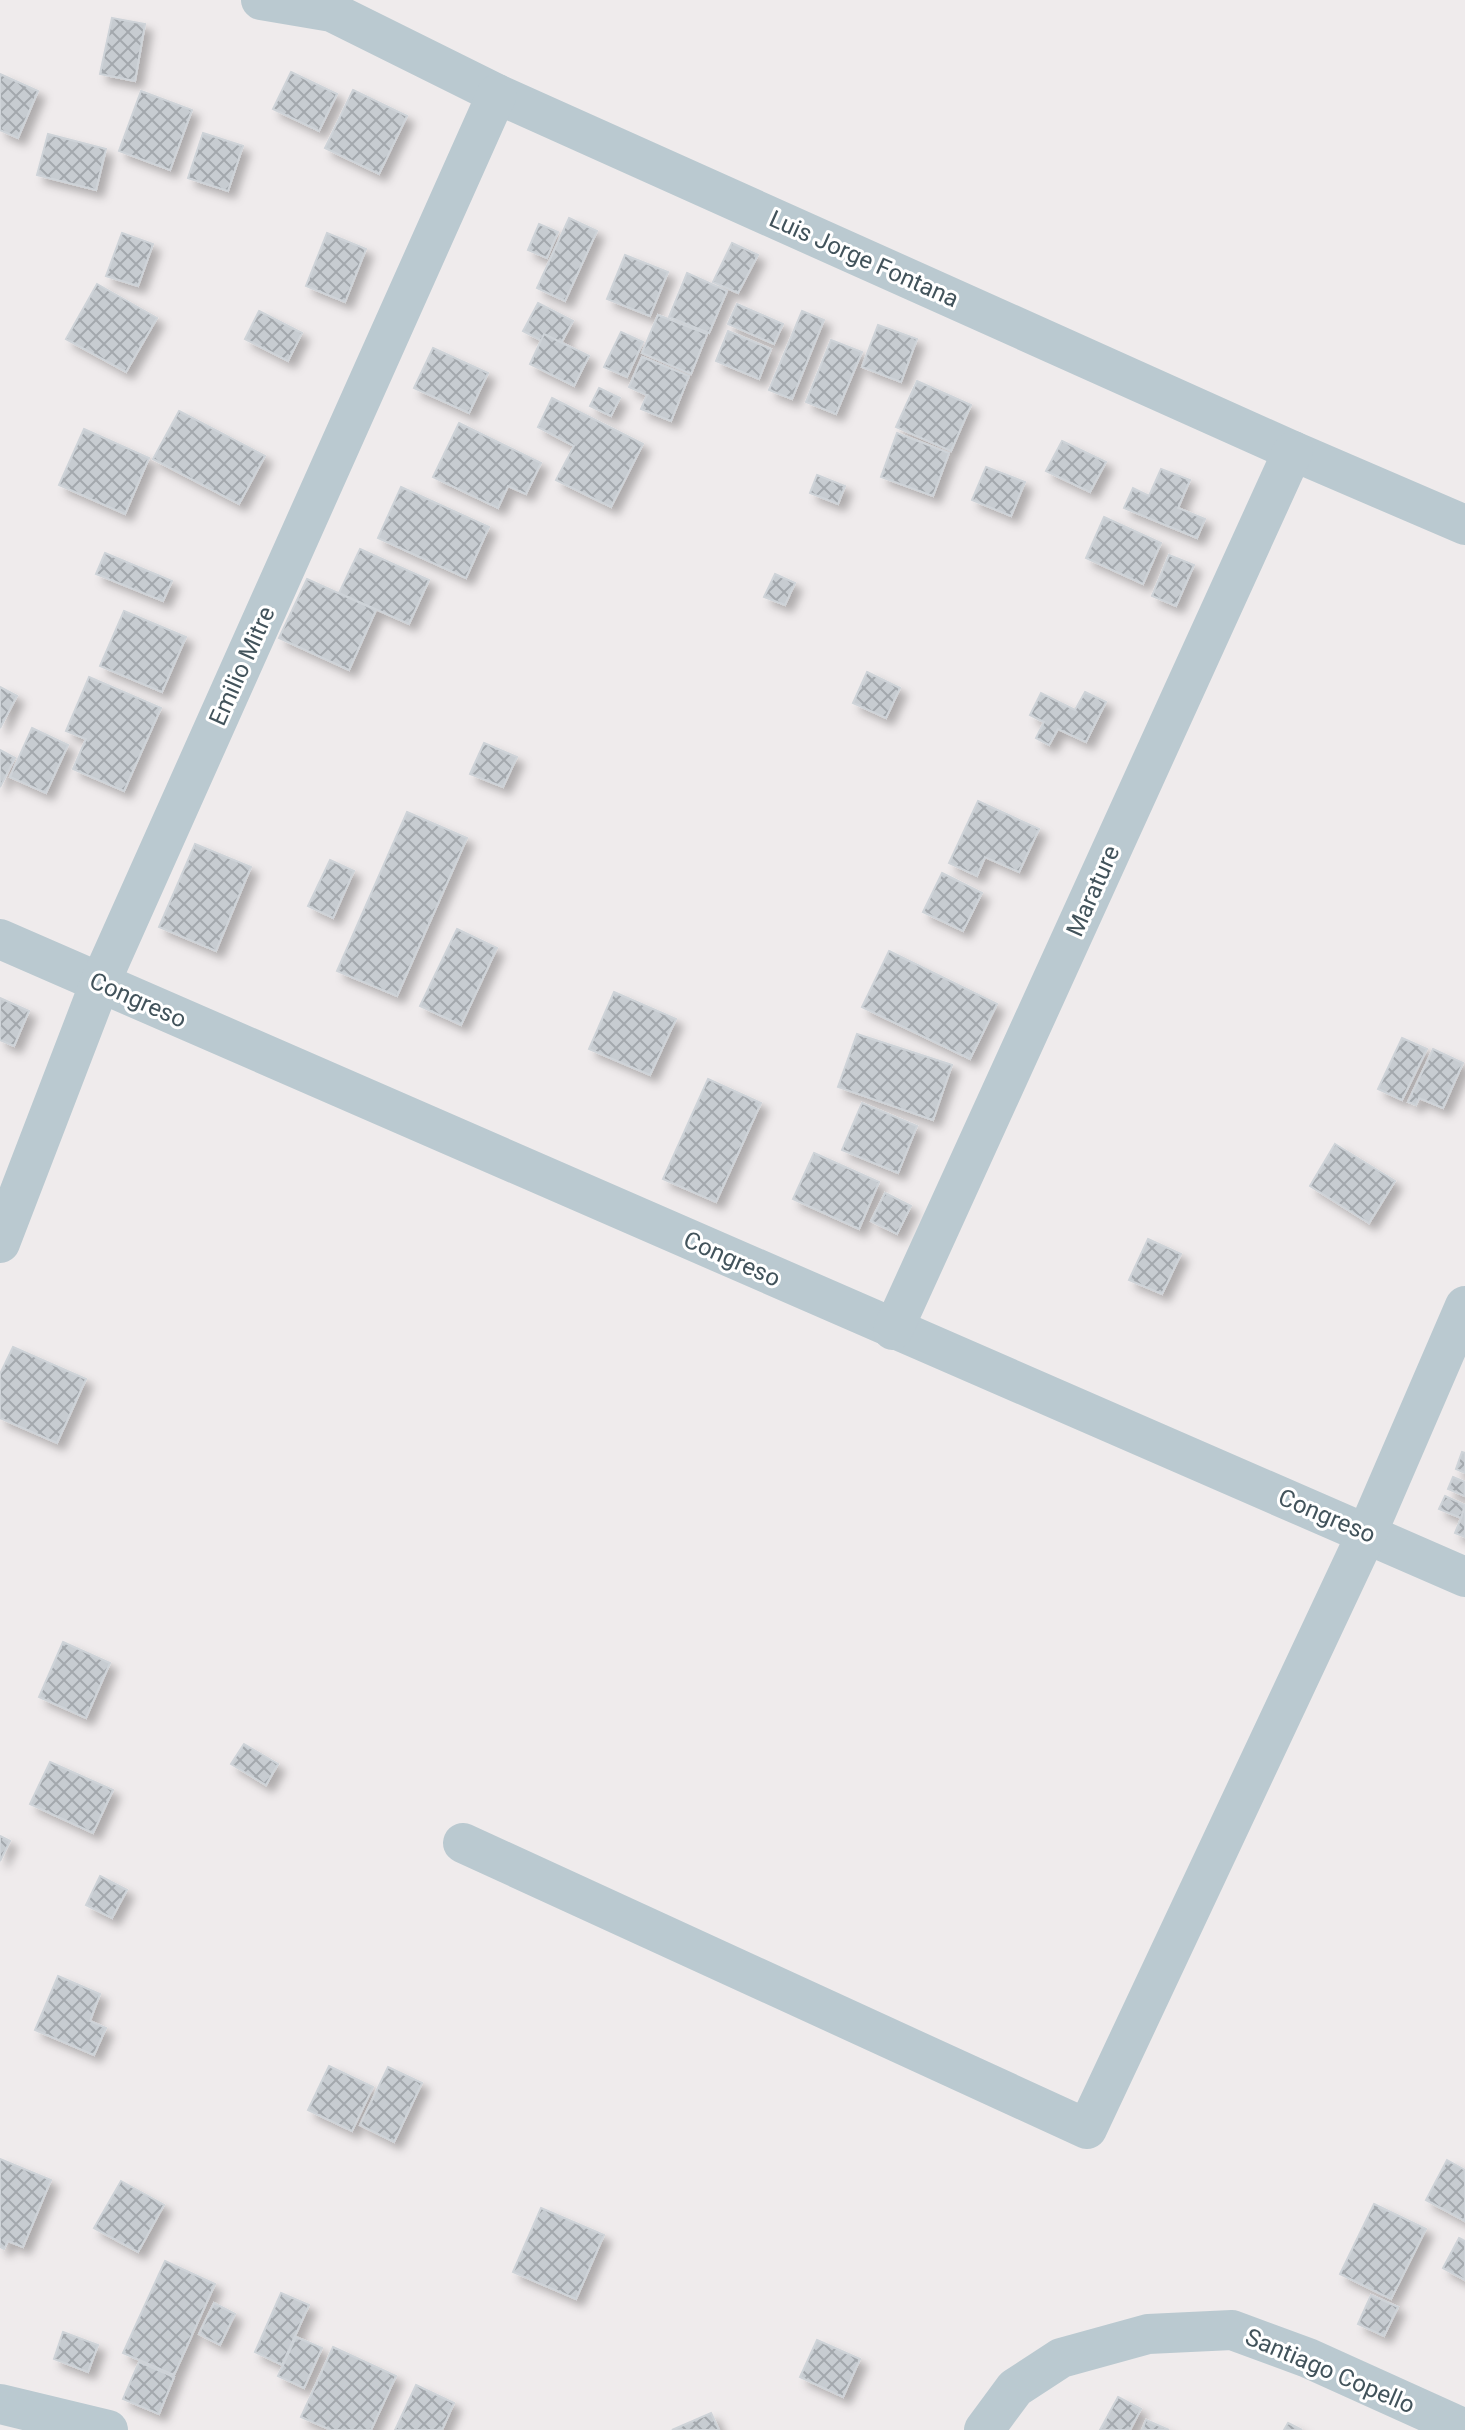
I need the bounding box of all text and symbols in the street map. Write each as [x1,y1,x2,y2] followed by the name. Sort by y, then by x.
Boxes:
[765,205,963,313] street label: Luis Jorge Fontana
[203,602,281,730] street label: Emilio Mitre
[1061,841,1125,941] street label: Marature
[85,966,191,1034] street label: Congreso
[679,1225,785,1293] street label: Congreso
[1274,1483,1380,1549] street label: Congreso
[1241,2323,1419,2419] street label: Santiago Copello

